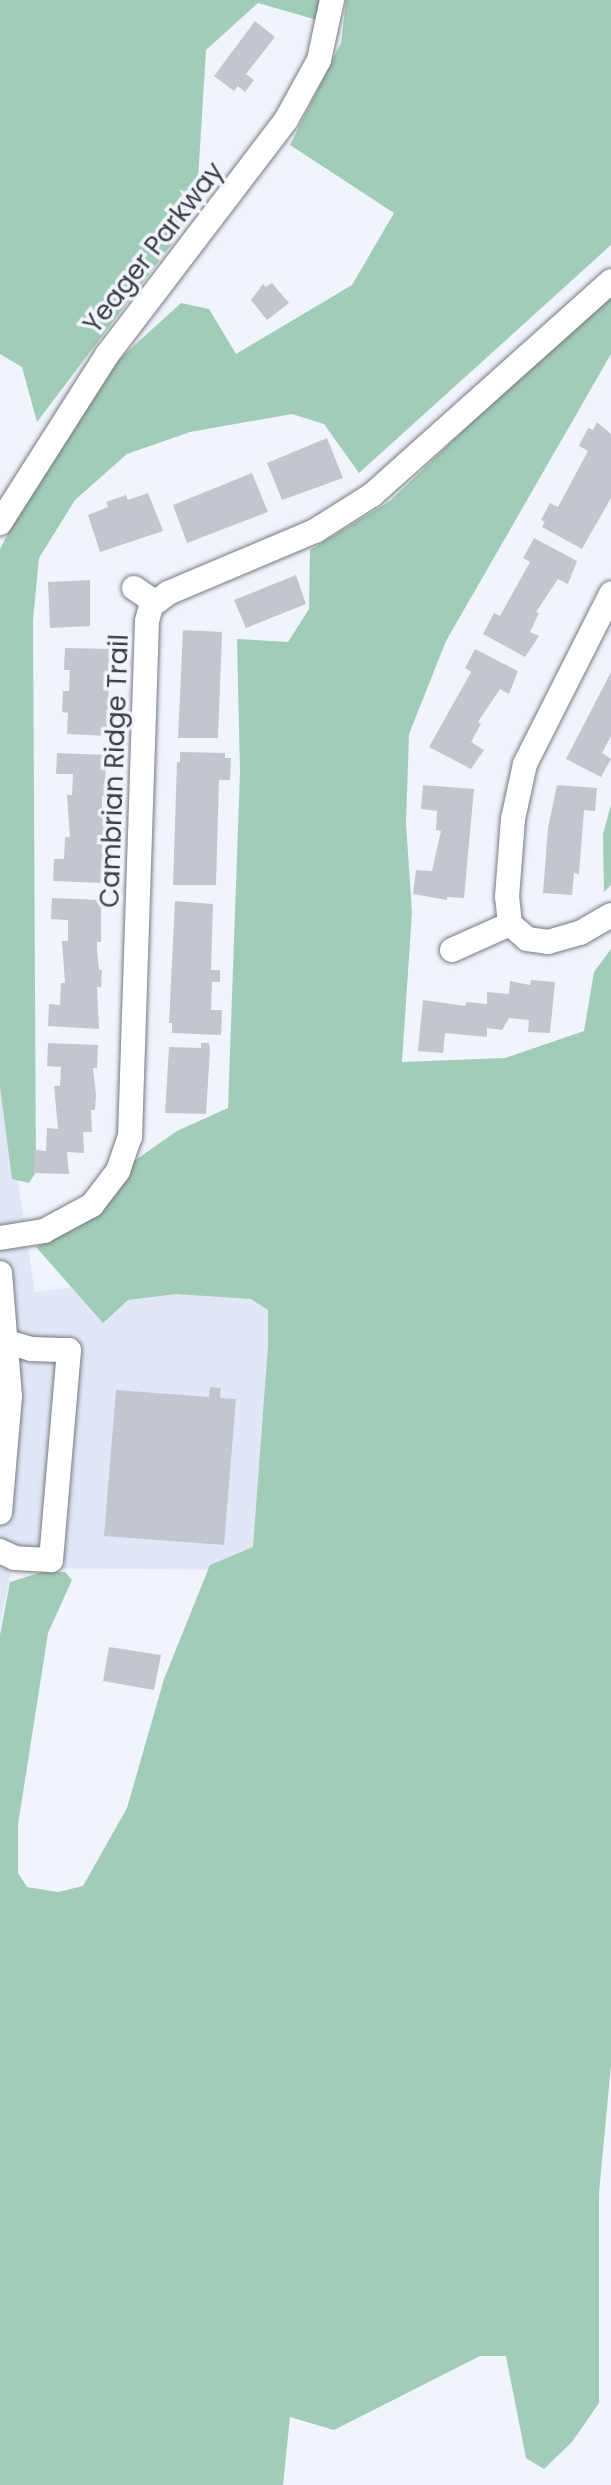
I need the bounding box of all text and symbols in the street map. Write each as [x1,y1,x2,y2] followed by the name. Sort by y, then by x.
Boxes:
[78,156,230,340] street label: Yeager Parkway
[95,634,135,908] street label: Cambrian Ridge Trail

